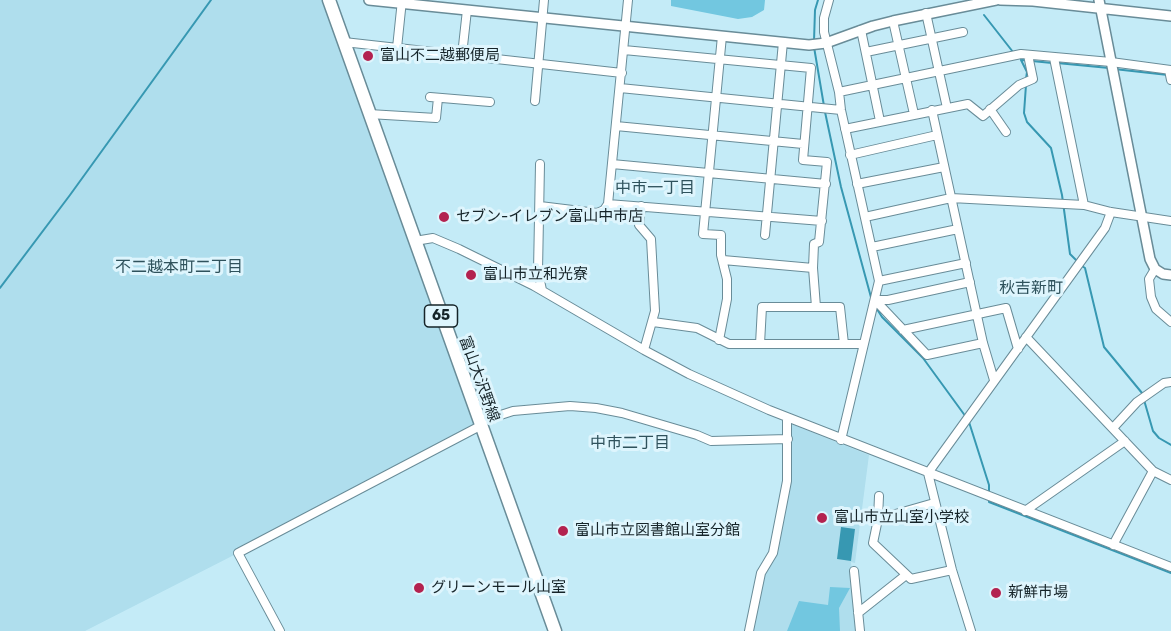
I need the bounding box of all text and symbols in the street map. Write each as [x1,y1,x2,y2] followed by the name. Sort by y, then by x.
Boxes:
[380,47,500,65] place label: 富山不二越郵便局
[361,49,375,63] marker: 富山不二越郵便局
[615,178,695,198] district label: 中市一丁目
[456,208,643,226] place label: セブン-イレブン富山中市店
[437,210,451,224] marker: セブン-イレブン富山中市店
[115,257,243,277] district label: 不二越本町二丁目
[483,266,588,284] place label: 富山市立和光寮
[464,268,478,282] marker: 富山市立和光寮
[999,278,1063,298] district label: 秋吉新町
[424,305,458,327] road number: 65
[455,334,503,424] street label: 富山大沢野線
[590,433,670,453] district label: 中市二丁目
[834,509,969,527] place label: 富山市立山室小学校
[815,511,829,525] marker: 富山市立山室小学校
[575,522,740,540] place label: 富山市立図書館山室分館
[556,524,570,538] marker: 富山市立図書館山室分館
[431,579,566,597] place label: グリーンモール山室
[412,581,426,595] marker: グリーンモール山室
[1008,584,1068,602] place label: 新鮮市場
[989,586,1003,600] marker: 新鮮市場

